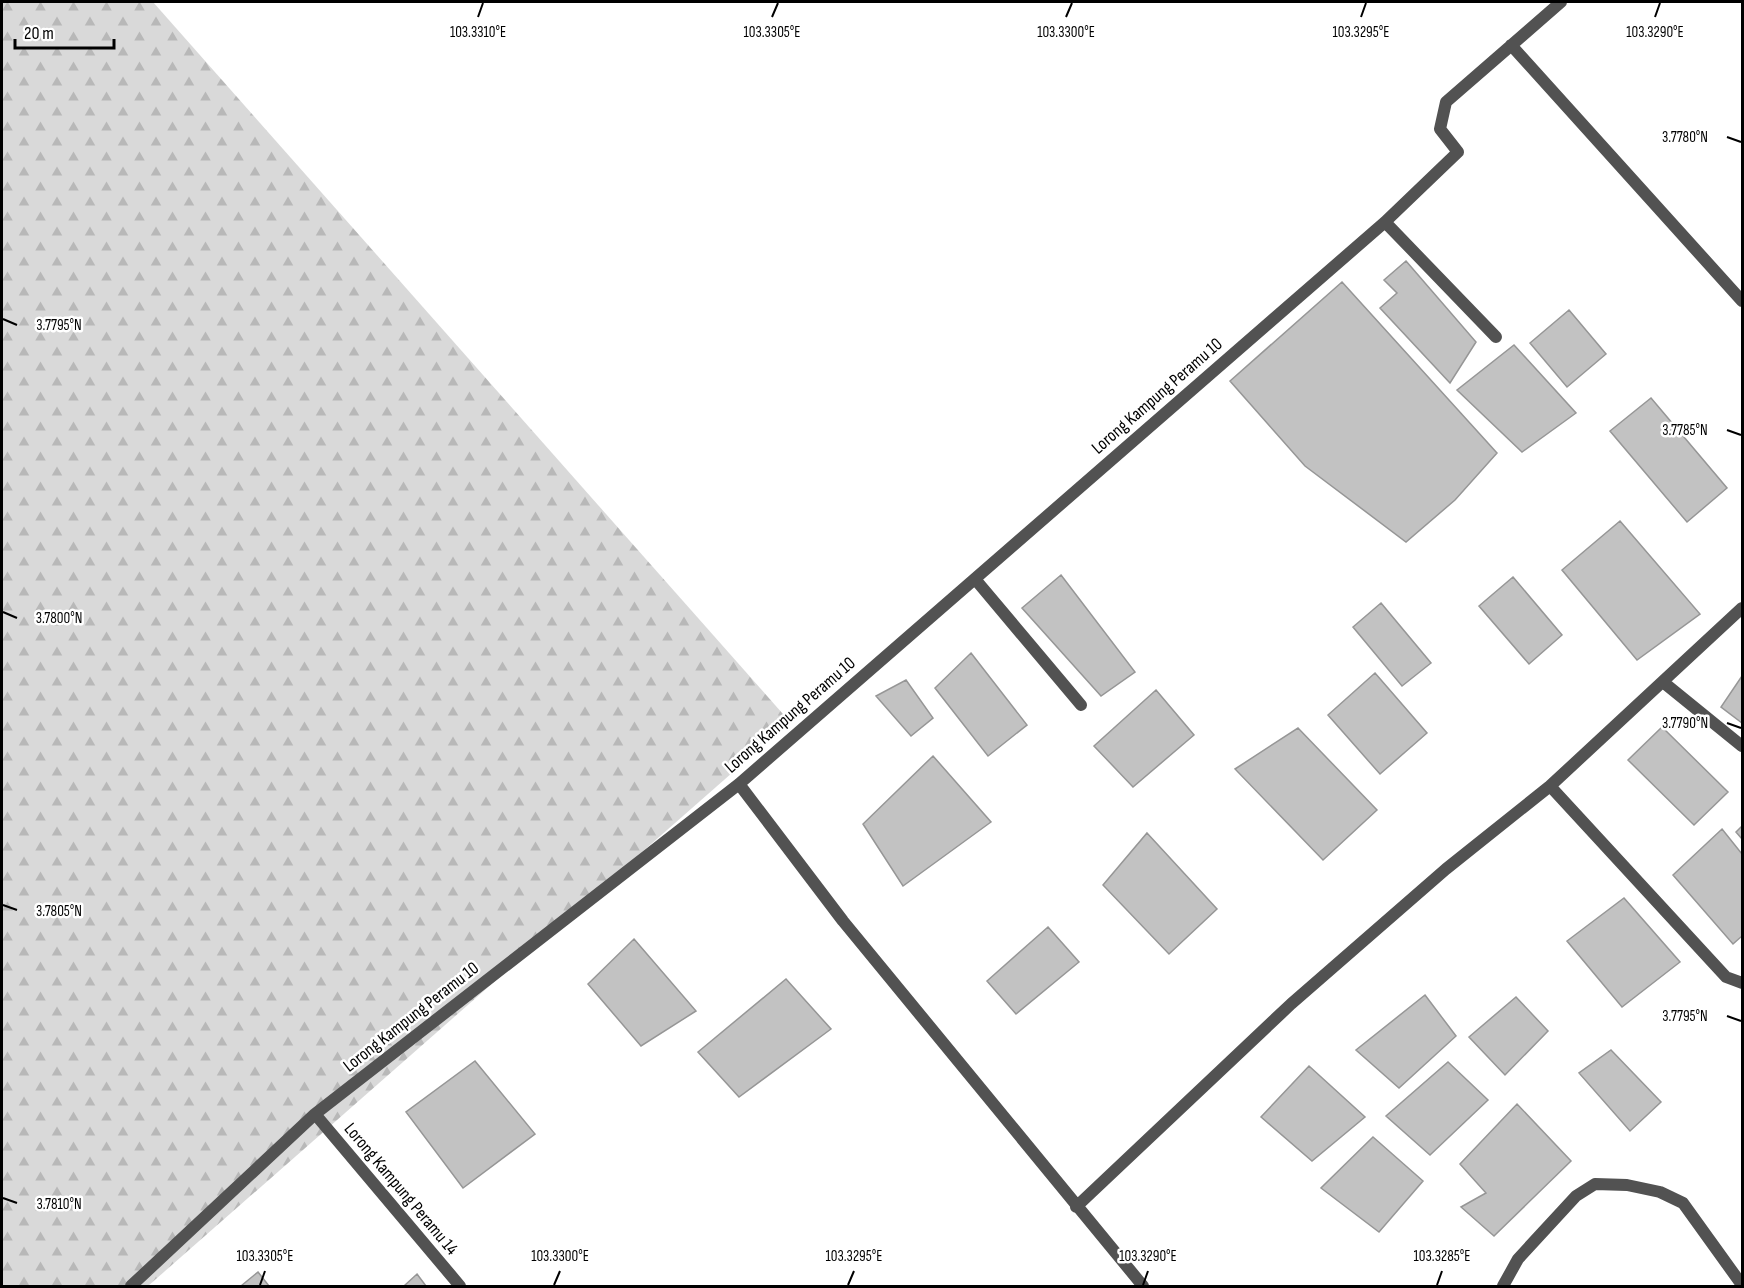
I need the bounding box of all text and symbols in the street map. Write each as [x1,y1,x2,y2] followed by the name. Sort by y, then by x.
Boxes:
[15,12,114,50] scale bar
[24,23,54,44] text: 20 m
[450,23,506,42] text: 103.3310°E
[744,23,801,42] text: 103.3305°E
[1037,23,1095,42] text: 103.3300°E
[1333,23,1389,42] text: 103.3295°E
[1626,23,1684,42] text: 103.3290°E
[1662,128,1708,147] text: 3.7780°N
[36,316,82,335] text: 3.7795°N
[1087,334,1227,458] street label: Lorong Kampung Peramu 10
[1662,421,1708,440] text: 3.7785°N
[36,609,82,628] text: 3.7800°N
[720,653,860,777] street label: Lorong Kampung Peramu 10
[1662,714,1708,733] text: 3.7790°N
[36,902,82,921] text: 3.7805°N
[339,958,483,1076] street label: Lorong Kampung Peramu 10
[1662,1007,1708,1026] text: 3.7795°N
[340,1119,463,1260] street label: Lorong Kampung Peramu 14
[36,1195,82,1214] text: 3.7810°N
[237,1247,294,1266] text: 103.3305°E
[531,1247,589,1266] text: 103.3300°E
[826,1247,882,1266] text: 103.3295°E
[1119,1247,1177,1266] text: 103.3290°E
[1414,1247,1470,1266] text: 103.3285°E

